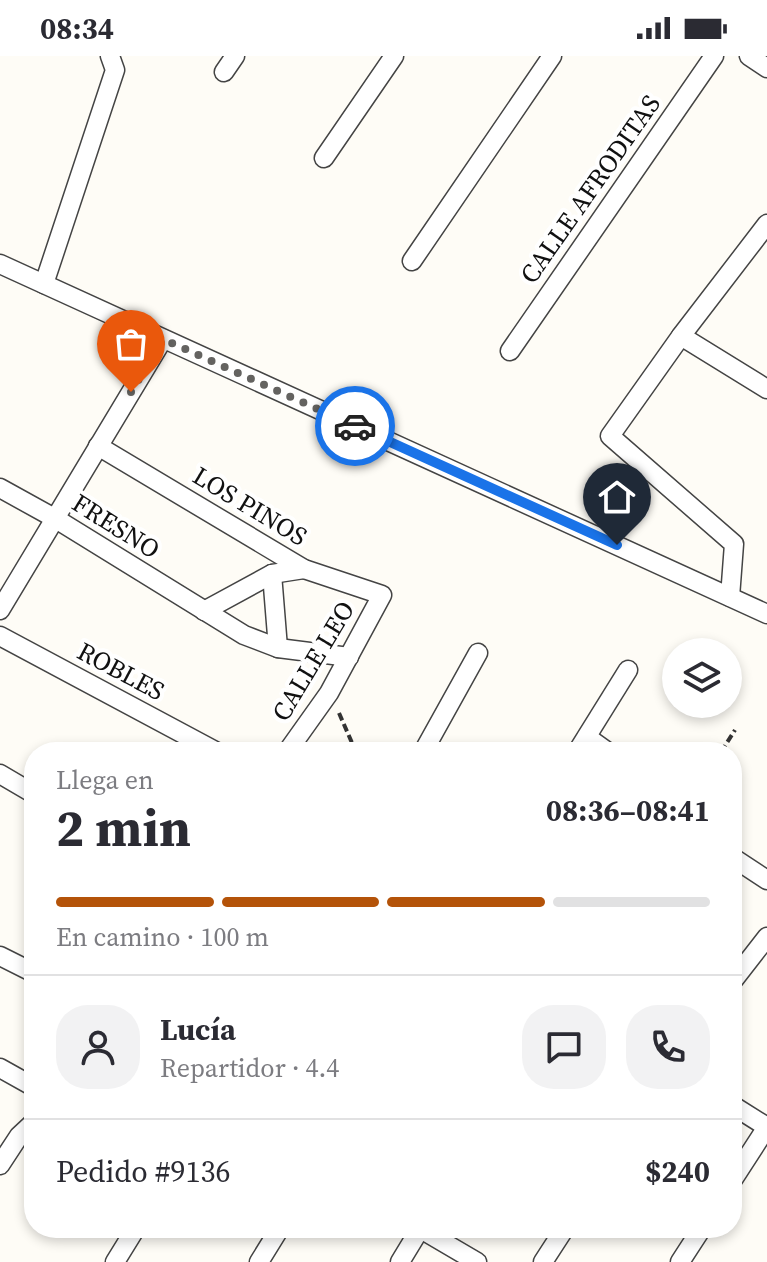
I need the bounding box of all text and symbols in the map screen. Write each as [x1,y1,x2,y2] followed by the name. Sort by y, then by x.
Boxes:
[40,8,114,49] text: 08:34
[511,87,669,291] street label: CALLE AFRODITAS
[97,310,165,392] pin
[109,322,153,366] icon: bag
[315,386,395,466] courier
[333,404,377,448] icon: car
[186,458,314,554] street label: LOS PINOS
[583,463,651,545] pin
[595,475,639,519] icon: home
[65,485,167,567] street label: FRESNO
[263,594,363,728] street label: CALLE LEO
[71,633,171,709] street label: ROBLES
[662,638,742,718] map controls
[662,638,742,718] button: layers
[56,762,154,798] text: Llega en
[546,790,710,831] text: 08:36–08:41
[56,792,191,863] text: 2 min
[56,919,269,955] text: En camino · 100 m
[56,1005,140,1089] button: person
[522,1005,606,1089] button: chat
[626,1005,710,1089] button: phone
[160,1009,236,1050] text: Lucía
[160,1050,339,1086] text: Repartidor · 4.4
[56,1151,231,1192] text: Pedido #9136
[645,1151,710,1192] text: $240

